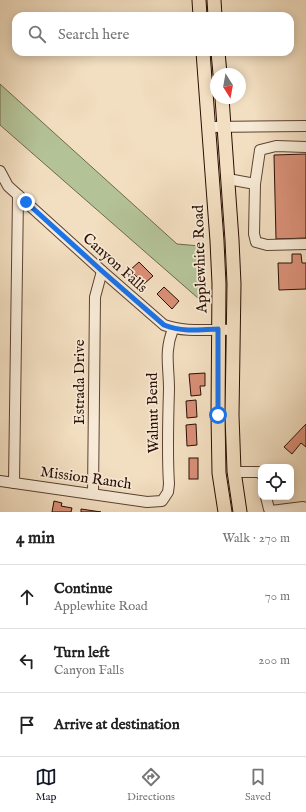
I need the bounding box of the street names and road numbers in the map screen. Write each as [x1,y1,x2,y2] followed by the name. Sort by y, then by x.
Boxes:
[189,204,211,314] street label: Applewhite Road
[79,229,151,297] street label: Canyon Falls
[70,339,89,425] street label: Estrada Drive
[143,371,163,454] street label: Walnut Bend
[39,462,133,494] street label: Mission Ranch

